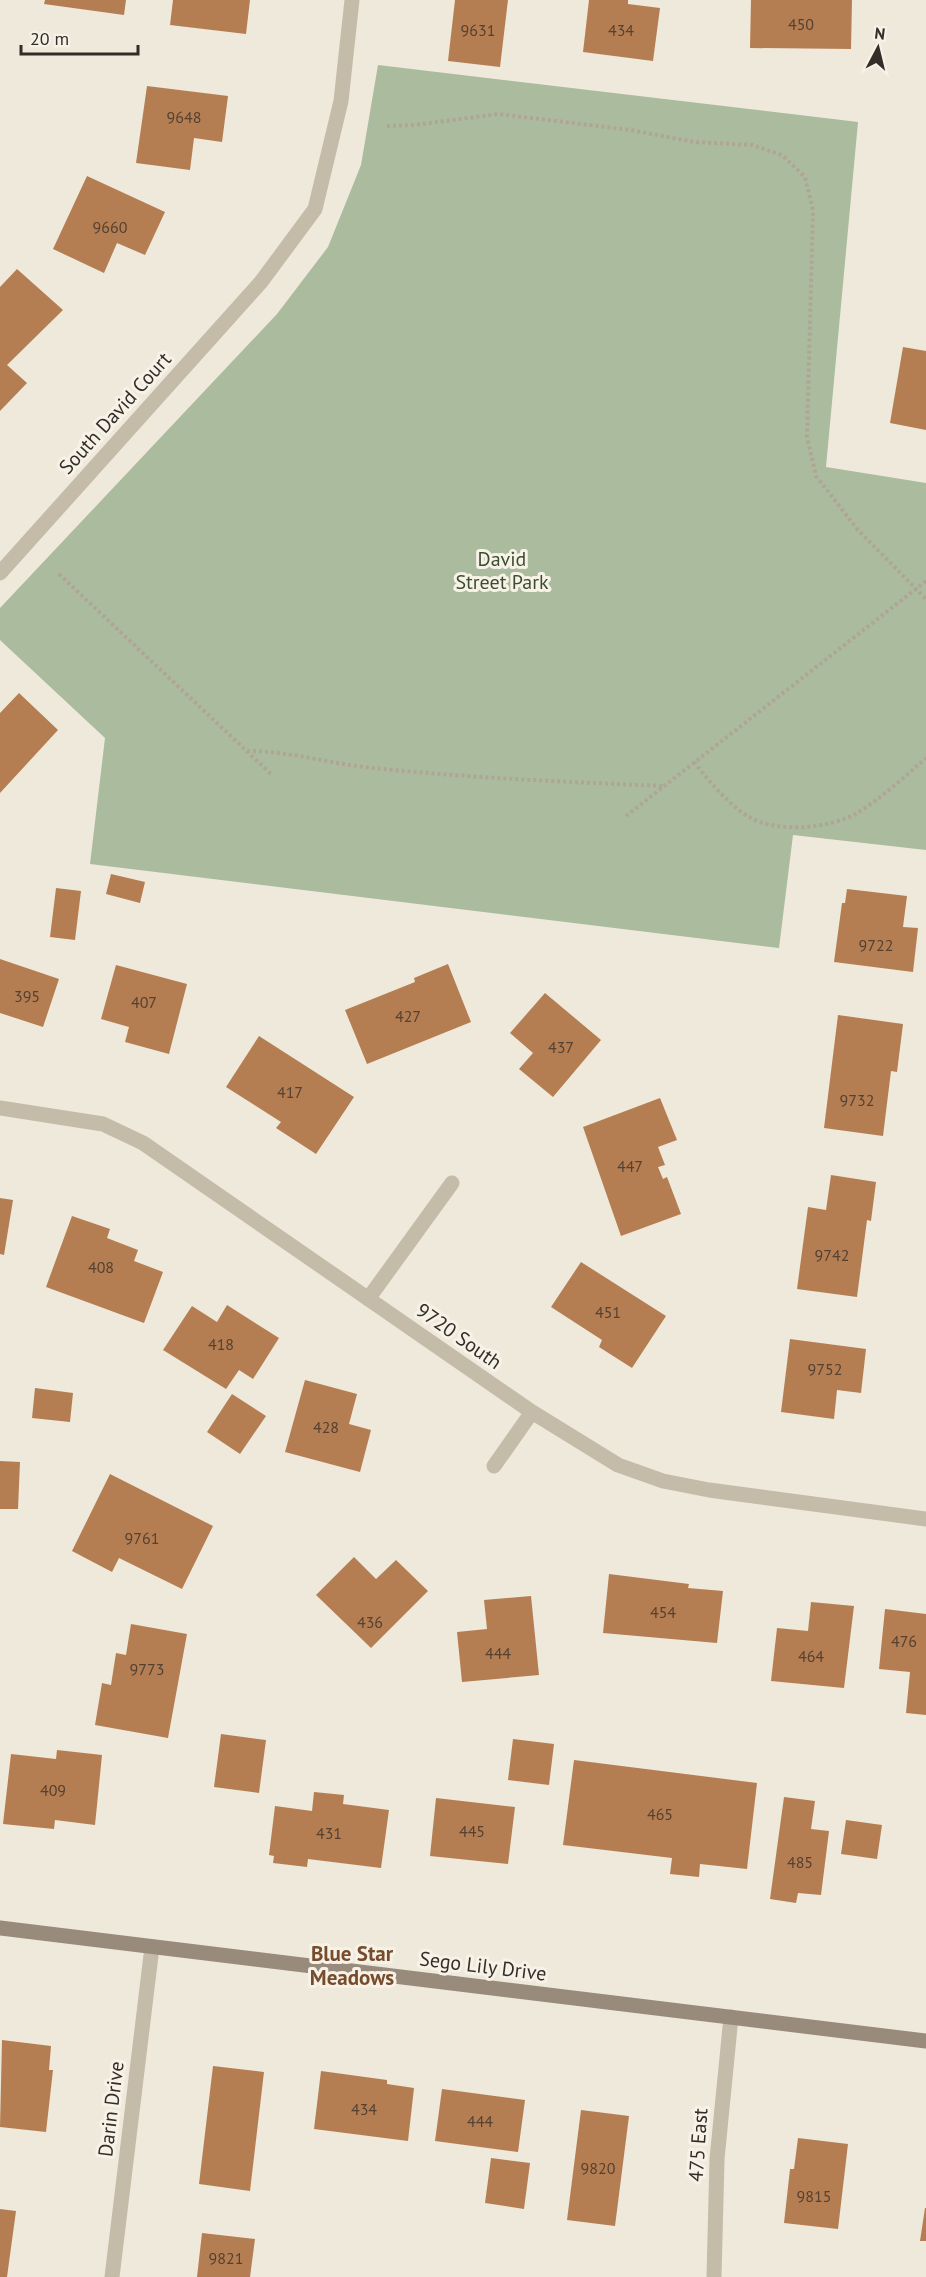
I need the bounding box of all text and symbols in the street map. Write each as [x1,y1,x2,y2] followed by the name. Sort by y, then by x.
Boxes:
[788,14,814,34] house number: 450
[21,18,138,56] scale bar
[848,18,908,78] north arrow
[461,20,495,40] house number: 9631
[608,20,634,40] house number: 434
[873,23,886,44] text: N
[30,27,69,50] text: 20 m
[167,107,201,127] house number: 9648
[93,217,128,237] house number: 9660
[53,346,177,480] street label: South David Court
[455,546,549,595] park label: David Street Park
[859,935,893,955] house number: 9722
[14,986,40,1006] house number: 395
[131,992,157,1012] house number: 407
[395,1006,421,1026] house number: 427
[548,1037,574,1057] house number: 437
[277,1082,303,1102] house number: 417
[840,1090,874,1110] house number: 9732
[617,1156,643,1176] house number: 447
[815,1245,849,1265] house number: 9742
[88,1257,114,1277] house number: 408
[411,1297,507,1375] street label: 9720 South
[595,1302,621,1322] house number: 451
[208,1334,234,1354] house number: 418
[808,1359,842,1379] house number: 9752
[313,1417,339,1437] house number: 428
[125,1528,159,1548] house number: 9761
[650,1602,676,1622] house number: 454
[357,1612,383,1632] house number: 436
[891,1631,917,1651] house number: 476
[485,1643,511,1663] house number: 444
[798,1646,824,1666] house number: 464
[130,1659,164,1679] house number: 9773
[40,1780,66,1800] house number: 409
[647,1804,673,1824] house number: 465
[459,1821,485,1841] house number: 445
[316,1823,342,1843] house number: 431
[787,1852,813,1872] house number: 485
[310,1940,394,1991] district label: Blue Star Meadows
[418,1945,548,1987] street label: Sego Lily Drive
[92,2060,130,2158] street label: Darin Drive
[351,2099,377,2119] house number: 434
[682,2107,714,2183] street label: 475 East
[467,2111,493,2131] house number: 444
[581,2158,616,2178] house number: 9820
[797,2186,831,2206] house number: 9815
[209,2248,243,2268] house number: 9821

